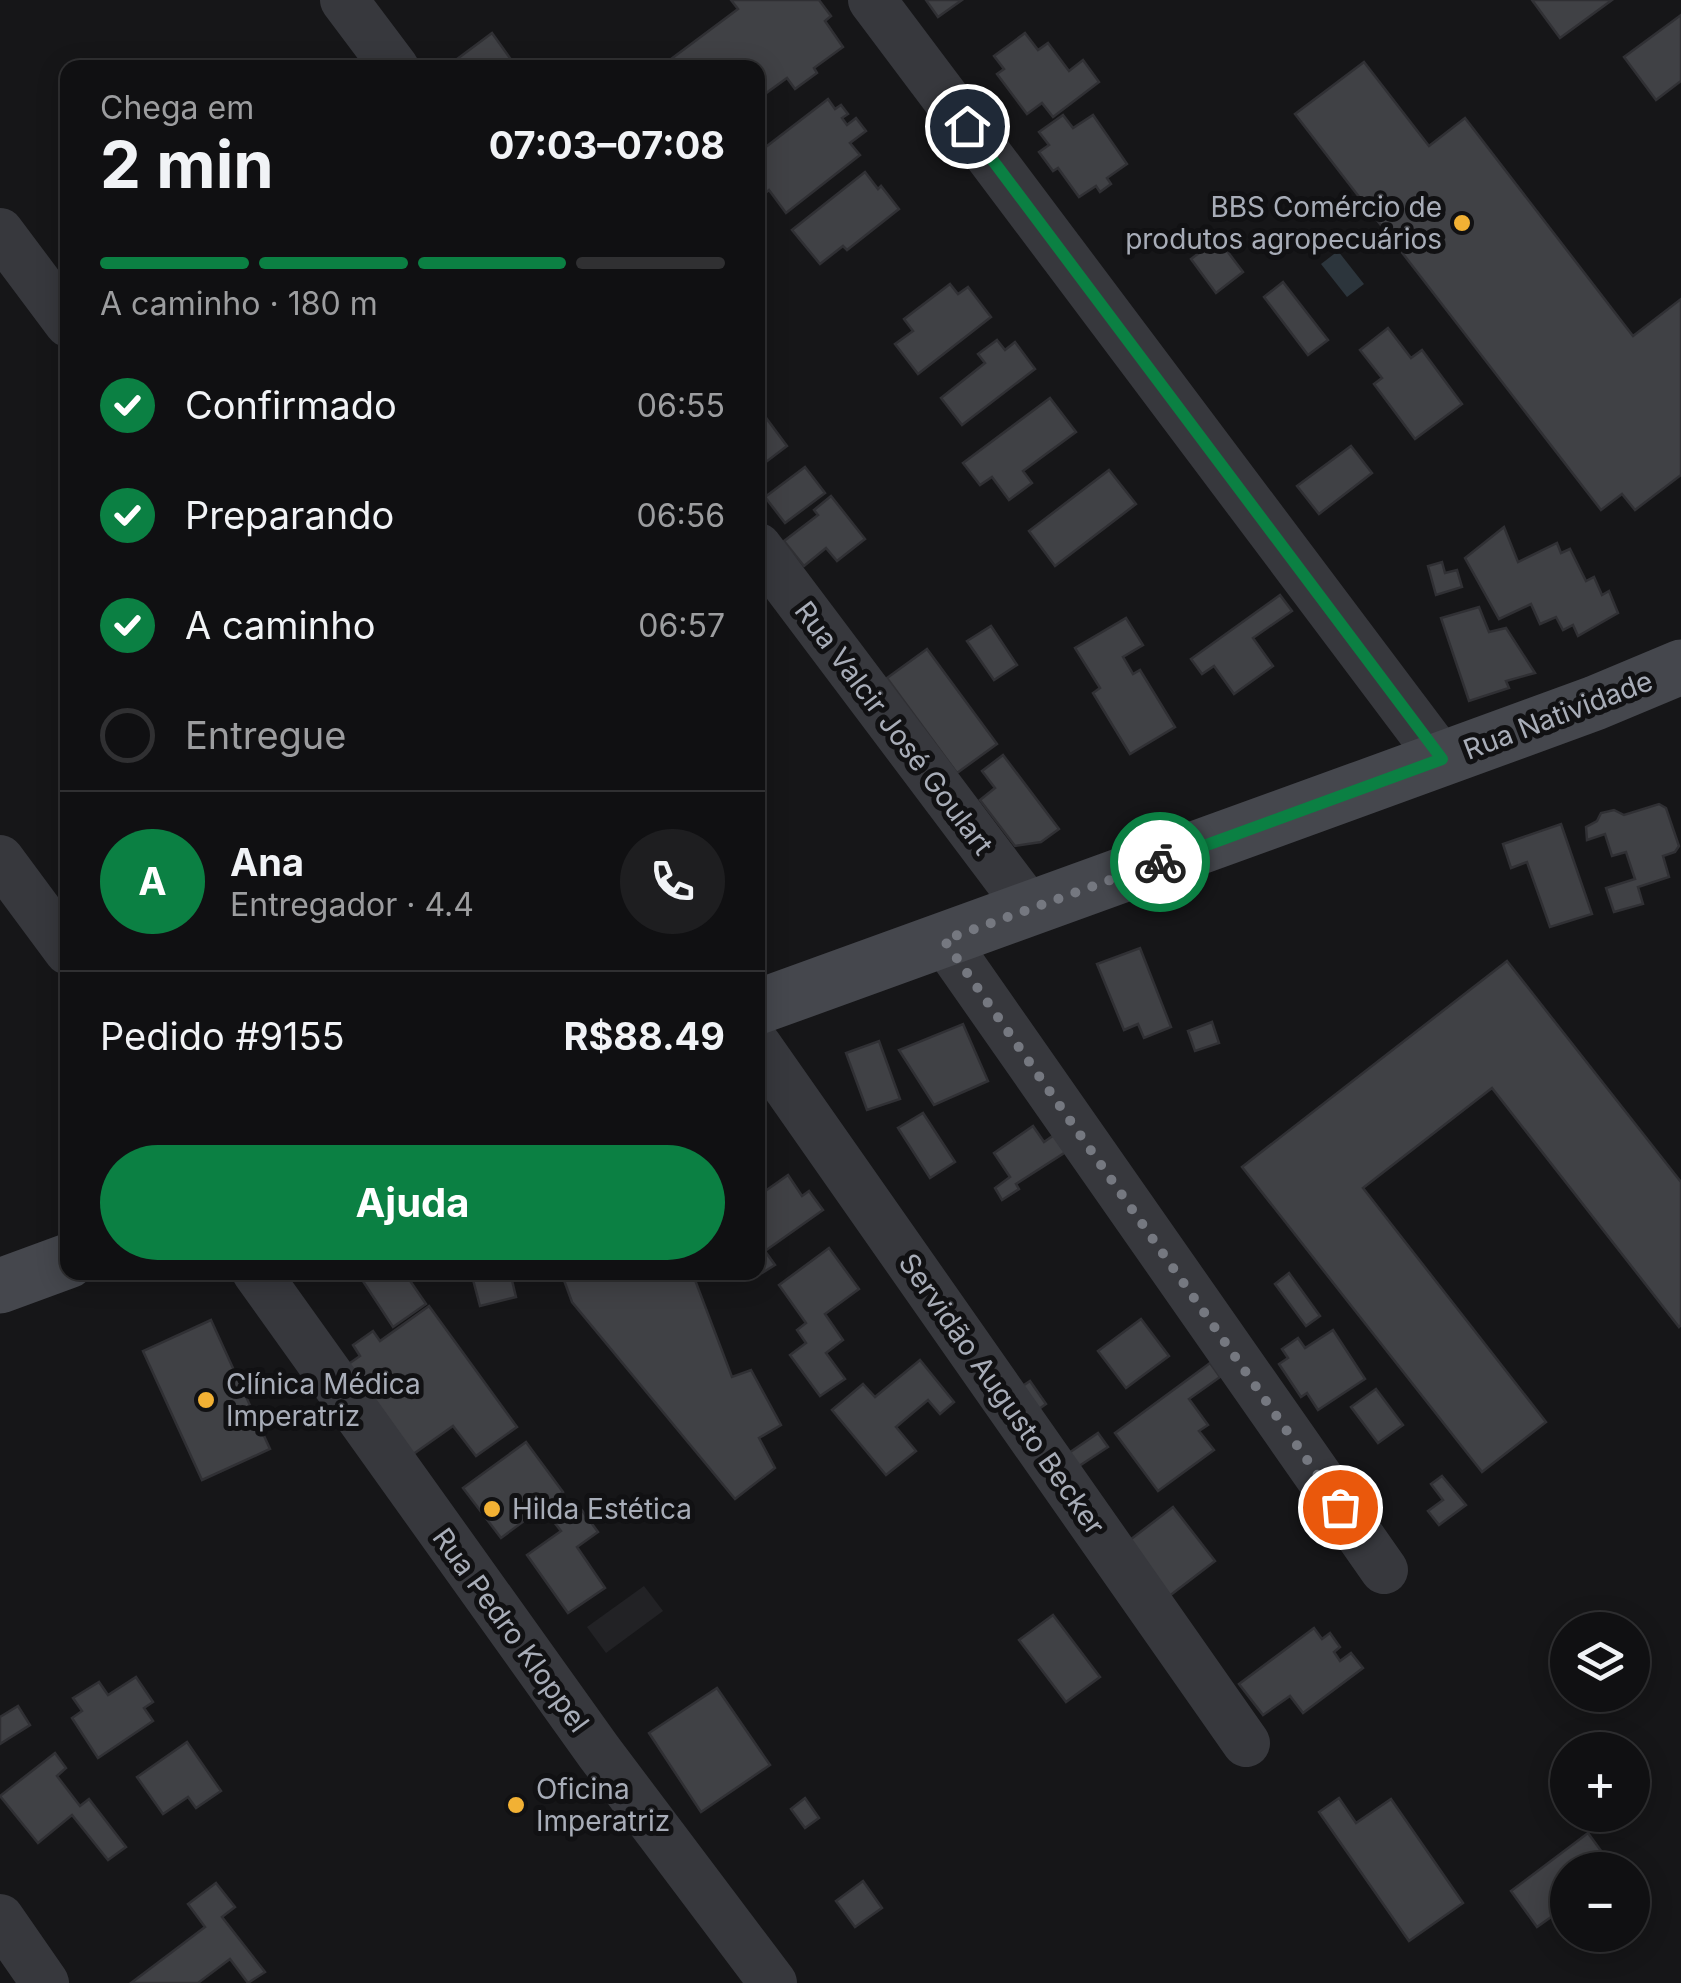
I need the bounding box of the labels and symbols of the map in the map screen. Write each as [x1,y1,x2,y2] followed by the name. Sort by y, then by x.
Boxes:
[925,84,1010,169] pin
[1125,190,1442,256] place label: BBS Comércio de produtos agropecuários
[1451,212,1473,234] marker: BBS Comércio de produtos agropecuários
[788,595,1000,861] street label: Rua Valcir José Goulart
[1459,663,1657,767] street label: Rua Natividade
[1110,812,1210,912] courier
[892,1247,1112,1541] street label: Servidão Augusto Becker
[226,1367,421,1433] place label: Clínica Médica Imperatriz
[195,1389,217,1411] marker: Clínica Médica Imperatriz
[1298,1465,1383,1550] pin
[512,1492,692,1526] place label: Hilda Estética
[481,1498,503,1520] marker: Hilda Estética
[426,1521,596,1739] street label: Rua Pedro Kloppel
[536,1772,670,1838] place label: Oficina Imperatriz
[505,1794,527,1816] marker: Oficina Imperatriz

